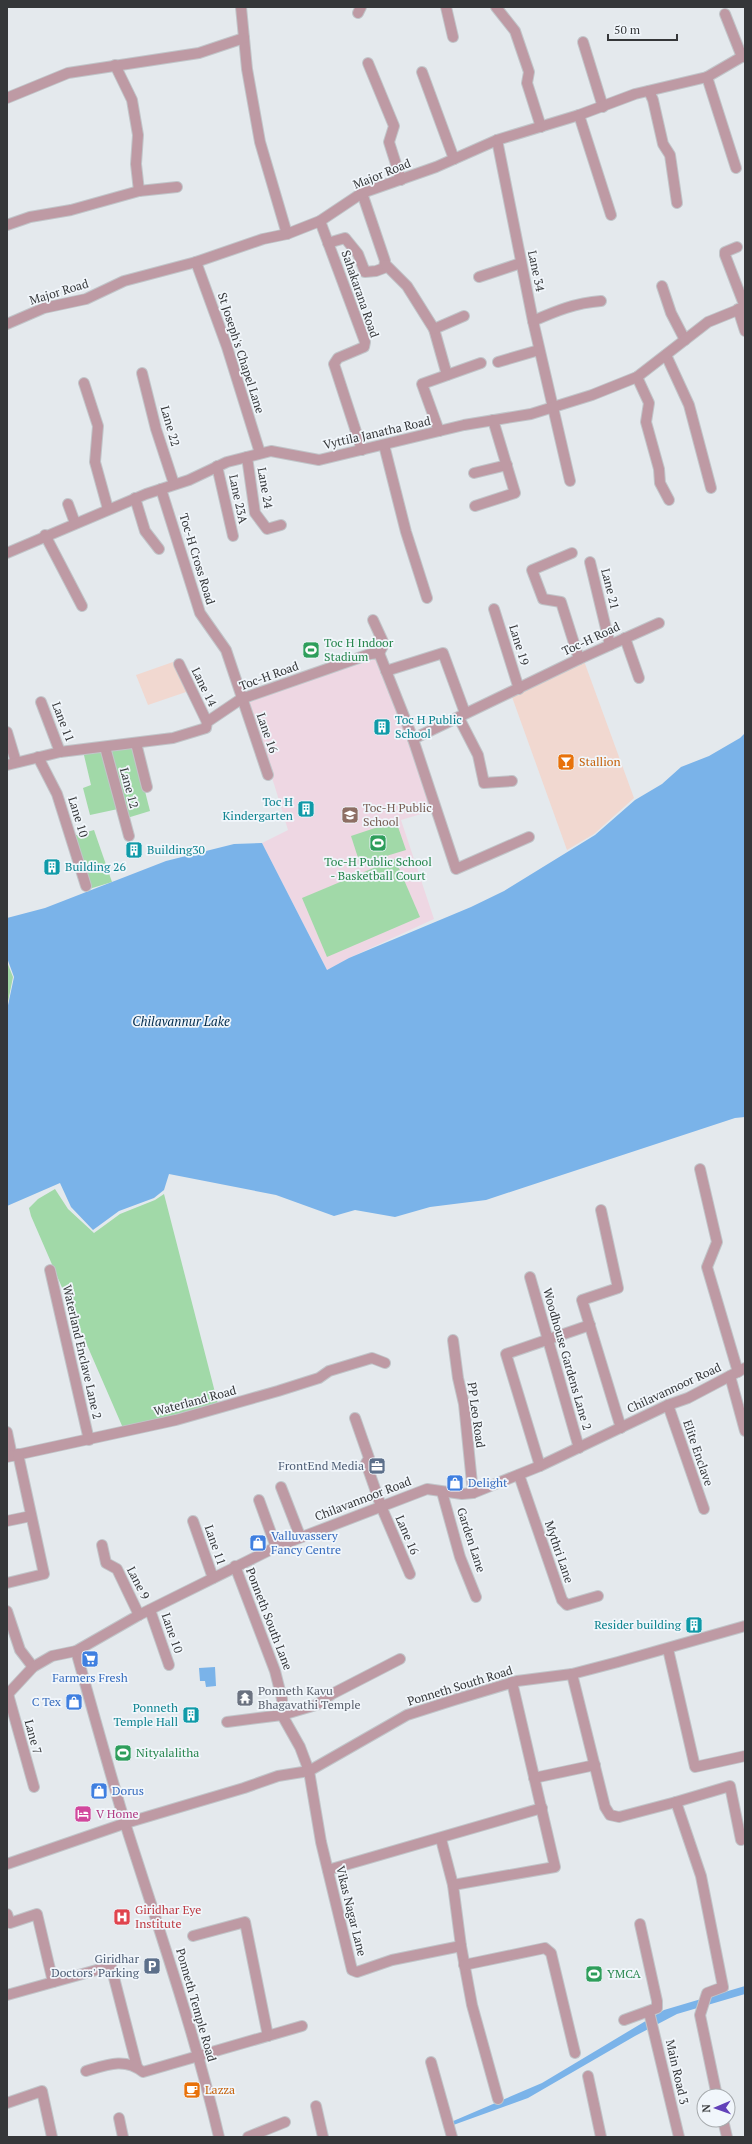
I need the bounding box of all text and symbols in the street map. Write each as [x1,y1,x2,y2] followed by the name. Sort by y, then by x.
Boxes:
[608,16,677,42] scale bar
[614,22,641,37] text: 50 m
[351,155,413,192] street label: Major Road
[339,248,383,340] street label: Sahakarana Road
[525,249,548,293] street label: Lane 34
[28,275,90,308] street label: Major Road
[215,291,268,415] street label: St Joseph's Chapel Lane
[158,404,183,448] street label: Lane 22
[322,413,432,452] street label: Vyttila Janatha Road
[255,466,277,510] street label: Lane 24
[226,473,251,526] street label: Lane 23A
[177,512,219,607] street label: Toc-H Cross Road
[598,567,623,611] street label: Lane 21
[559,618,622,658] street label: Toc-H Road
[506,623,533,667] street label: Lane 19
[324,635,394,664] place label: Toc H Indoor Stadium
[301,640,321,660] sports icon: Toc H Indoor Stadium
[237,658,301,693] street label: Toc-H Road
[189,665,221,709] street label: Lane 14
[49,700,78,744] street label: Lane 11
[254,711,282,755] street label: Lane 16
[395,712,462,741] place label: Toc H Public School
[372,717,392,737] building icon: Toc H Public School
[556,752,576,772] bar icon: Stallion
[579,754,621,769] place label: Stallion
[117,766,142,810] street label: Lane 12
[223,794,293,823] place label: Toc H Kindergarten
[65,795,92,839] street label: Lane 10
[296,799,316,819] building icon: Toc H Kindergarten
[363,800,432,829] place label: Toc-H Public School
[340,805,360,825] school or university icon: Toc-H Public School
[368,833,388,853] sports icon: Toc-H Public School - Basketball Court
[124,840,144,860] building icon: Building30
[147,842,205,857] place label: Building30
[324,854,432,883] place label: Toc-H Public School - Basketball Court
[42,857,62,877] building icon: Building 26
[65,859,127,874] place label: Building 26
[132,1012,230,1030] water label: Chilavannur Lake
[60,1283,105,1420] street label: Waterland Enclave Lane 2
[540,1286,595,1432] street label: Woodhouse Gardens Lane 2
[624,1359,723,1416] street label: Chilavannoor Road
[464,1381,489,1449] street label: PP Leo Road
[152,1382,238,1419] street label: Waterland Road
[680,1418,717,1488] street label: Elite Enclave
[367,1456,387,1476] office icon: FrontEnd Media
[278,1458,364,1473] place label: FrontEnd Media
[313,1473,413,1524] street label: Chilavannoor Road
[445,1473,465,1493] shop icon: Delight
[468,1475,508,1490] place label: Delight
[454,1505,489,1574] street label: Garden Lane
[392,1513,423,1557] street label: Lane 16
[542,1519,577,1585] street label: Mythri Lane
[202,1523,229,1567] street label: Lane 11
[271,1528,341,1557] place label: Valluvassery Fancy Centre
[248,1533,268,1553] shop icon: Valluvassery Fancy Centre
[124,1564,153,1602] street label: Lane 9
[243,1566,296,1672] street label: Ponneth South Lane
[159,1611,186,1655] street label: Lane 10
[684,1615,704,1635] building icon: Resider building
[594,1617,682,1632] place label: Resider building
[80,1649,100,1669] supermarket icon: Farmers Fresh
[405,1662,515,1709] street label: Ponneth South Road
[52,1670,128,1685] place label: Farmers Fresh
[258,1683,361,1712] place label: Ponneth Kavu Bhagavathi Temple
[235,1688,255,1708] temple icon: Ponneth Kavu Bhagavathi Temple
[64,1692,84,1712] shop icon: C Tex
[32,1694,62,1709] place label: C Tex
[114,1700,178,1729] place label: Ponneth Temple Hall
[181,1705,201,1725] building icon: Ponneth Temple Hall
[22,1718,45,1756] street label: Lane 7
[113,1743,133,1763] sports icon: Nityalalitha
[136,1745,199,1760] place label: Nityalalitha
[89,1781,109,1801] shop icon: Dorus
[112,1783,144,1798] place label: Dorus
[73,1804,93,1824] hotel icon: V Home
[96,1806,139,1821] place label: V Home
[333,1864,370,1958] street label: Vikas Nagar Lane
[135,1902,201,1931] place label: Giridhar Eye Institute
[112,1907,132,1927] hospital icon: Giridhar Eye Institute
[173,1946,220,2064] street label: Ponneth Temple Road
[51,1951,140,1980] place label: Giridhar Doctors' Parking
[142,1956,162,1976] parking icon: Giridhar Doctors' Parking
[584,1964,604,1984] sports icon: YMCA
[607,1966,642,1981] place label: YMCA
[663,2038,692,2106] street label: Main Road 3
[182,2080,202,2100] cafe icon: Lazza
[205,2082,235,2097] place label: Lazza
[696,2088,736,2128] north arrow
[699,2103,713,2113] text: N

